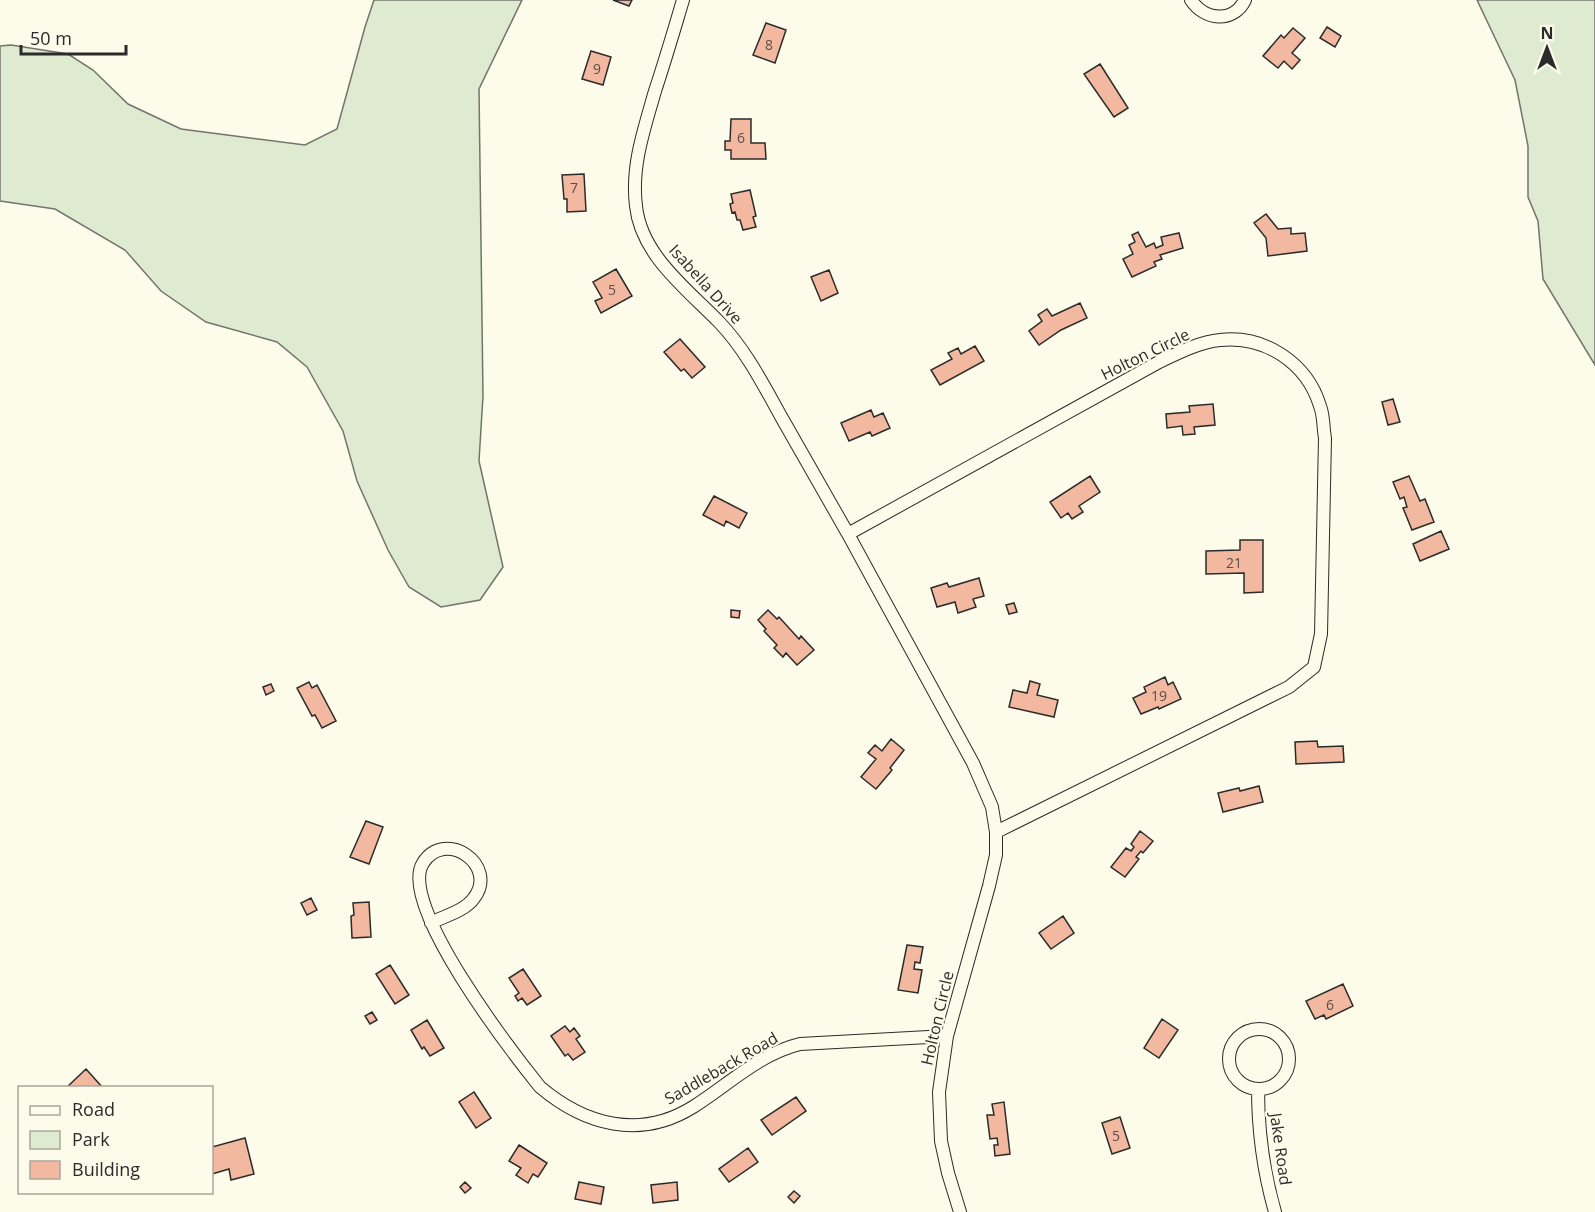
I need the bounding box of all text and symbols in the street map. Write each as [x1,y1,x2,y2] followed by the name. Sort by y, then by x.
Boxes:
[21,18,126,56] scale bar
[1517,18,1577,78] north arrow
[1540,22,1554,44] text: N
[30,26,72,50] text: 50 m
[765,35,773,54] house number: 8
[593,59,601,78] house number: 9
[737,128,745,147] house number: 6
[570,178,578,197] house number: 7
[664,239,748,329] street label: Isabella Drive
[608,280,616,299] house number: 5
[1097,323,1193,385] street label: Holton Circle
[1226,553,1242,572] house number: 21
[1151,686,1167,705] house number: 19
[915,969,959,1067] street label: Holton Circle
[1326,995,1334,1014] house number: 6
[660,1027,782,1109] street label: Saddleback Road
[18,1086,213,1194] legend
[72,1097,115,1121] text: Road
[1265,1109,1297,1187] street label: Jake Road
[1112,1126,1120,1145] house number: 5
[72,1127,110,1151] text: Park
[72,1157,140,1181] text: Building

